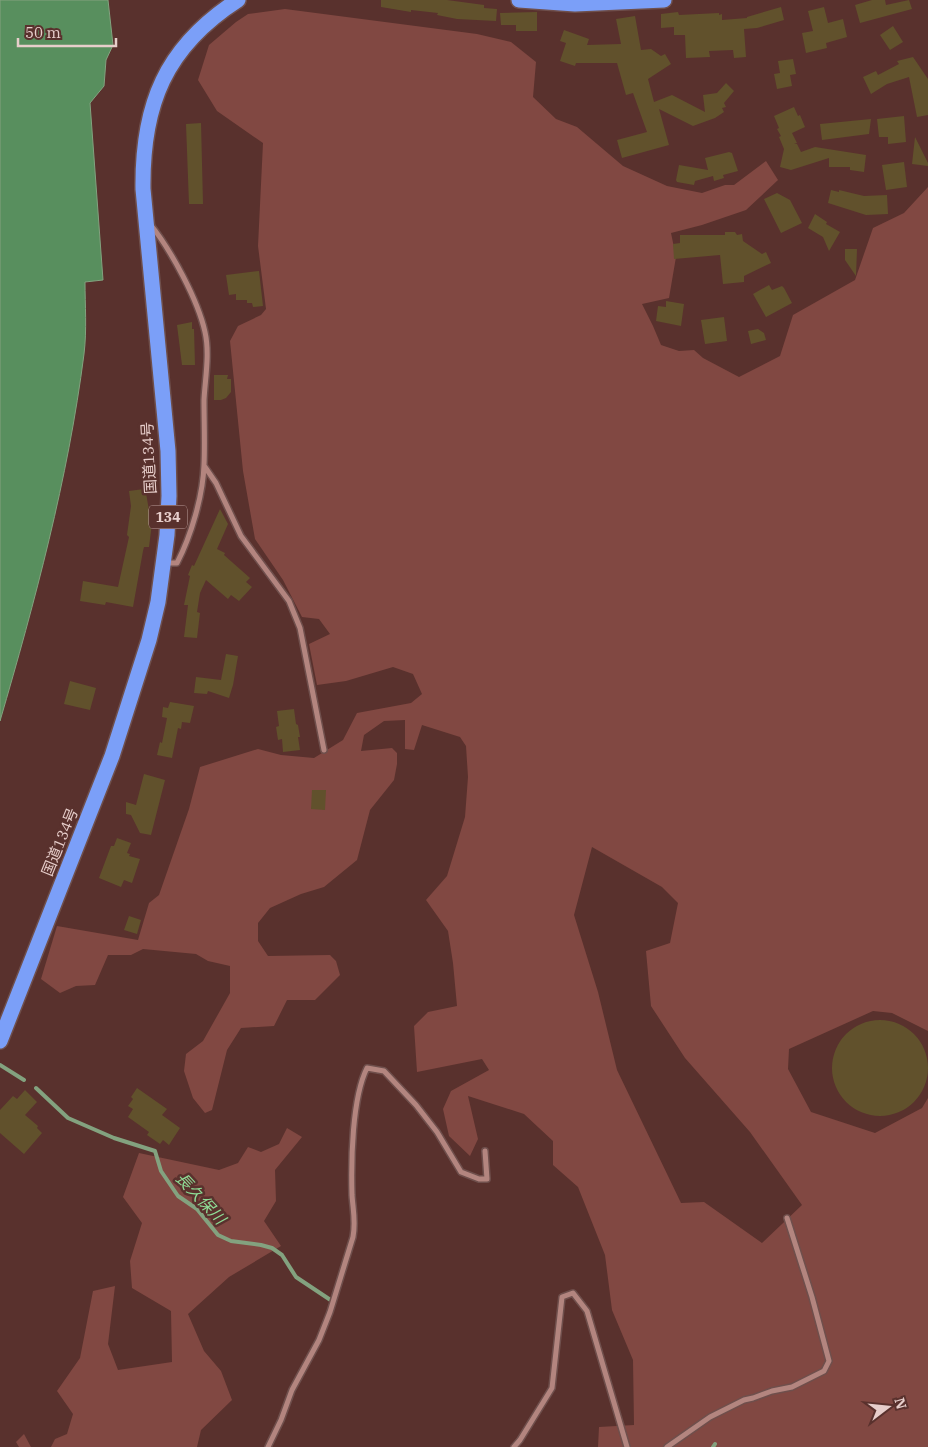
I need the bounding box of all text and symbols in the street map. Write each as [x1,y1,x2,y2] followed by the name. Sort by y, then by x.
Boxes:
[18,15,115,47] scale bar
[25,23,61,42] text: 50 m
[137,422,160,494] street label: 国道134号
[149,506,187,528] road number: 134
[37,805,82,879] street label: 国道134号
[172,1168,231,1230] water label: 長久保川
[863,1382,913,1432] north arrow
[890,1396,911,1411] text: N

